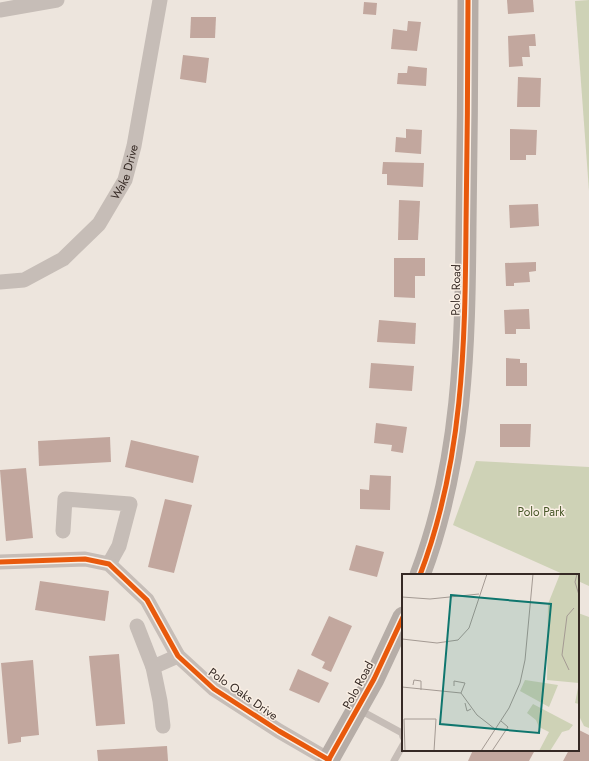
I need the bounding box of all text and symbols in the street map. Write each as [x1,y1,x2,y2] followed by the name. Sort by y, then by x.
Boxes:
[106,143,143,203] street label: Wake Drive
[447,264,465,316] street label: Polo Road
[517,503,565,521] park label: Polo Park
[402,574,579,751] inset map
[338,658,378,712] street label: Polo Road
[205,663,281,725] street label: Polo Oaks Drive

